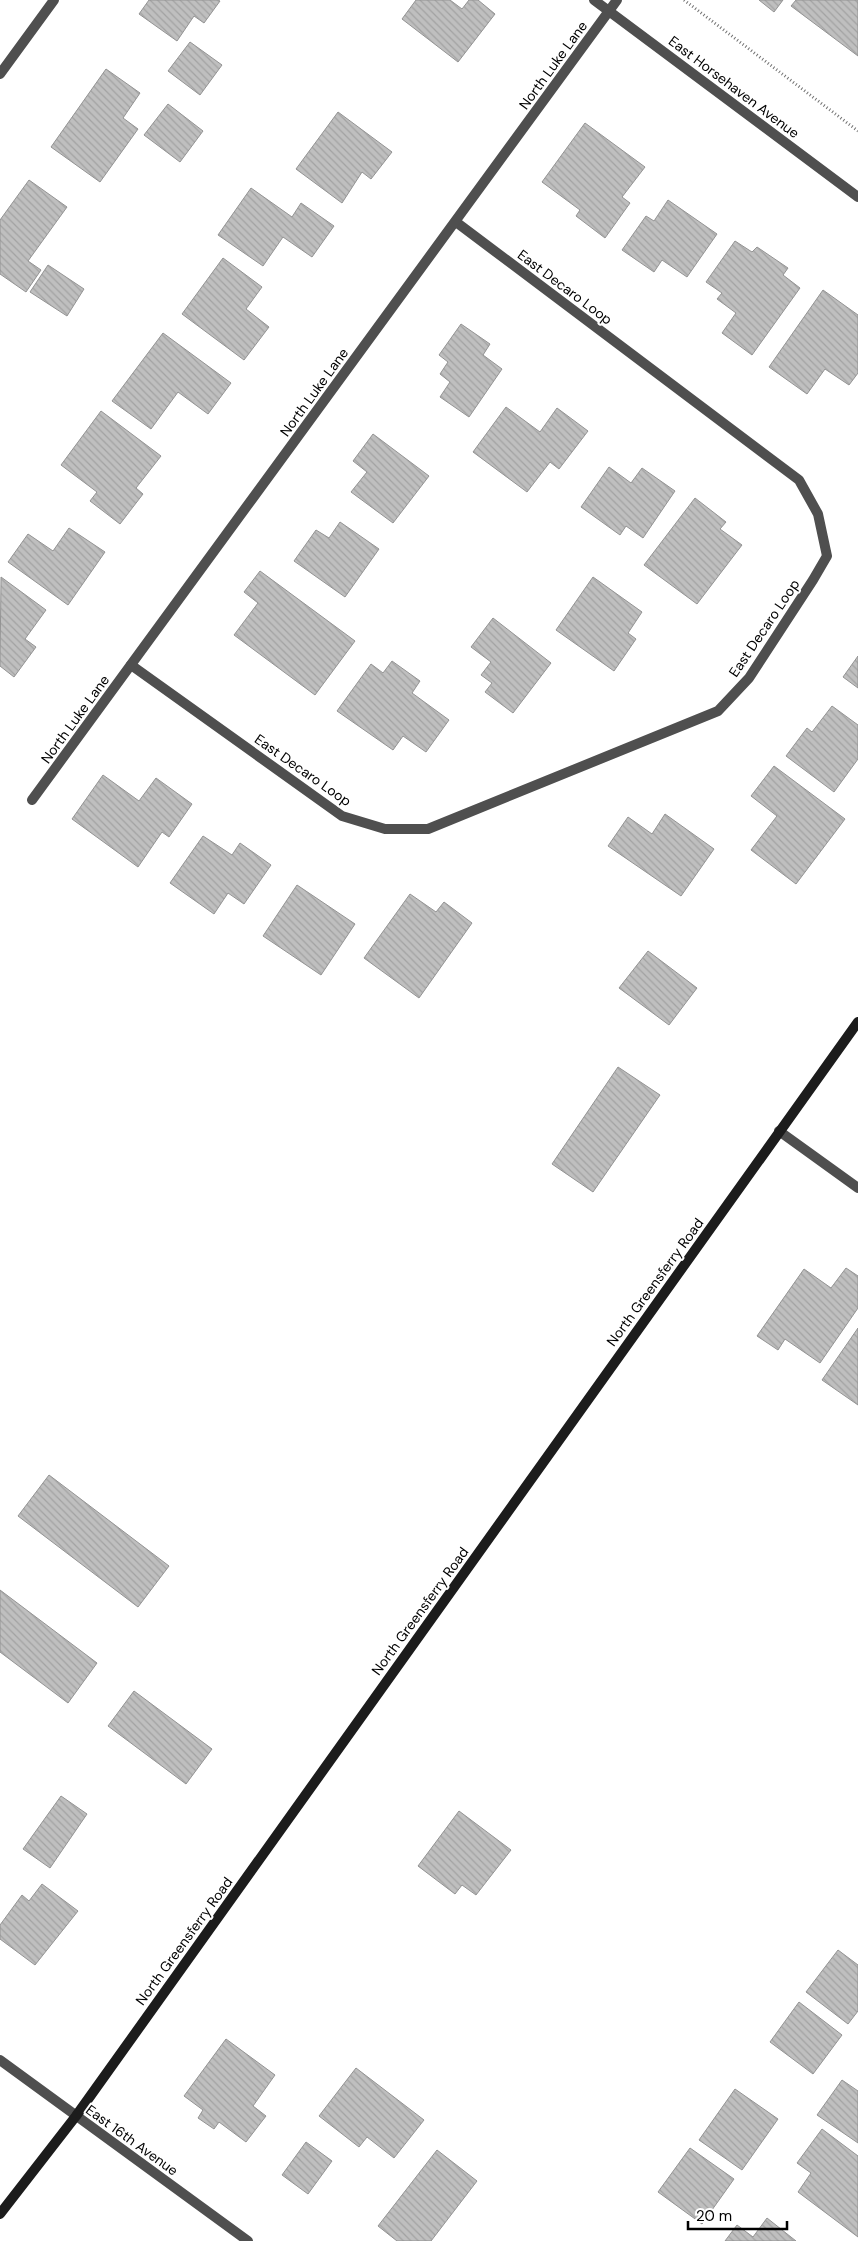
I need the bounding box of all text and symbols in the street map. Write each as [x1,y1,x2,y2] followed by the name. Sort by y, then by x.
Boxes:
[515,17,591,113] street label: North Luke Lane
[665,32,803,142] street label: East Horsehaven Avenue
[514,245,616,329] street label: East Decaro Loop
[276,344,352,440] street label: North Luke Lane
[725,575,803,680] street label: East Decaro Loop
[37,671,113,767] street label: North Luke Lane
[251,730,355,810] street label: East Decaro Loop
[603,1214,707,1350] street label: North Greensferry Road
[368,1543,472,1679] street label: North Greensferry Road
[132,1873,236,2009] street label: North Greensferry Road
[82,2101,182,2179] street label: East 16th Avenue
[688,2198,787,2230] scale bar
[696,2206,732,2226] text: 20 m

